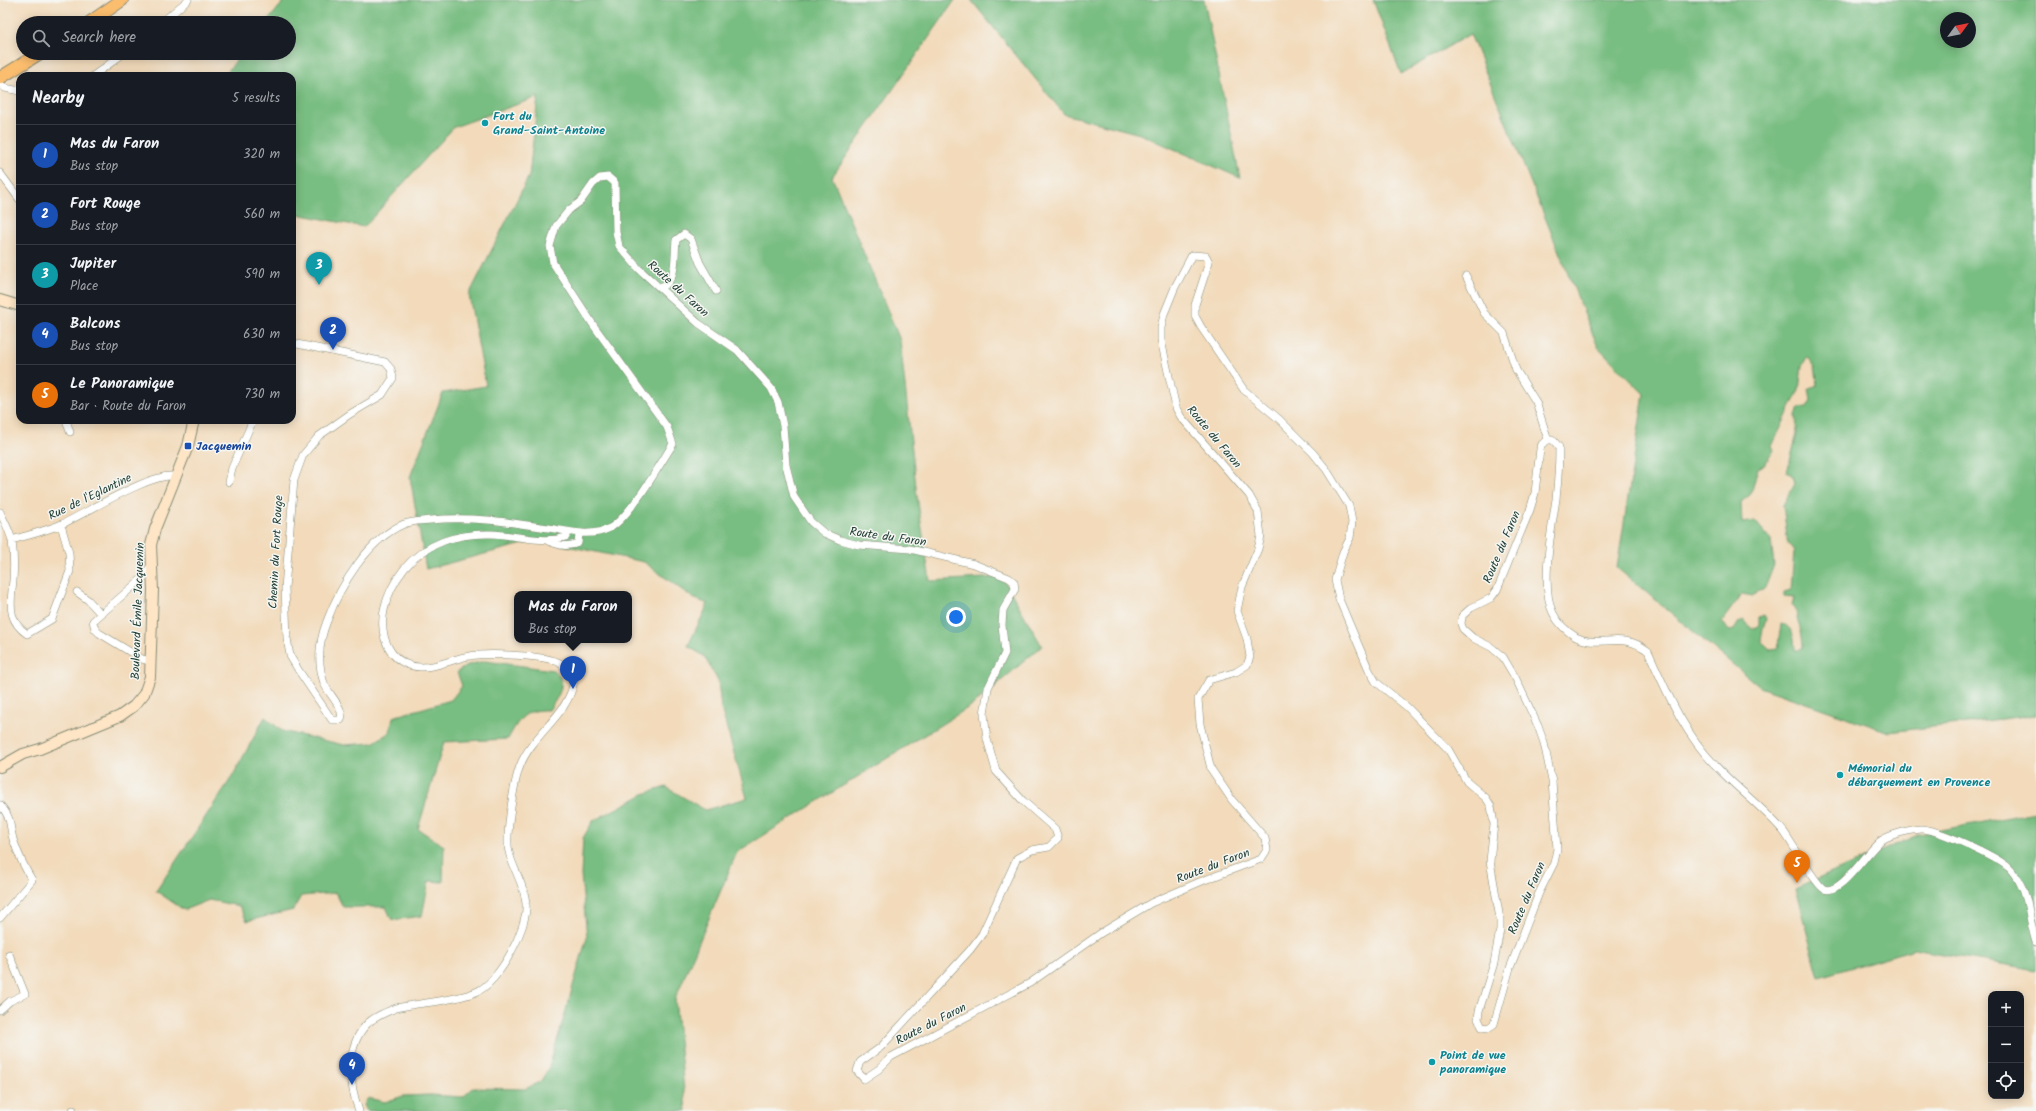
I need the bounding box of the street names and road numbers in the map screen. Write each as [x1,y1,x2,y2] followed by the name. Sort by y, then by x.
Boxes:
[643,256,713,322] street label: Route du Faron
[1182,401,1246,473] street label: Route du Faron
[45,468,136,525] street label: Rue de l'Eglantine
[264,494,288,609] street label: Chemin du Fort Rouge
[1478,508,1526,586] street label: Route du Faron
[848,522,928,552] street label: Route du Faron
[126,542,150,680] street label: Boulevard Émile Jacquemin
[1173,843,1253,889] street label: Route du Faron
[1503,859,1551,937] street label: Route du Faron
[892,998,970,1050] street label: Route du Faron

